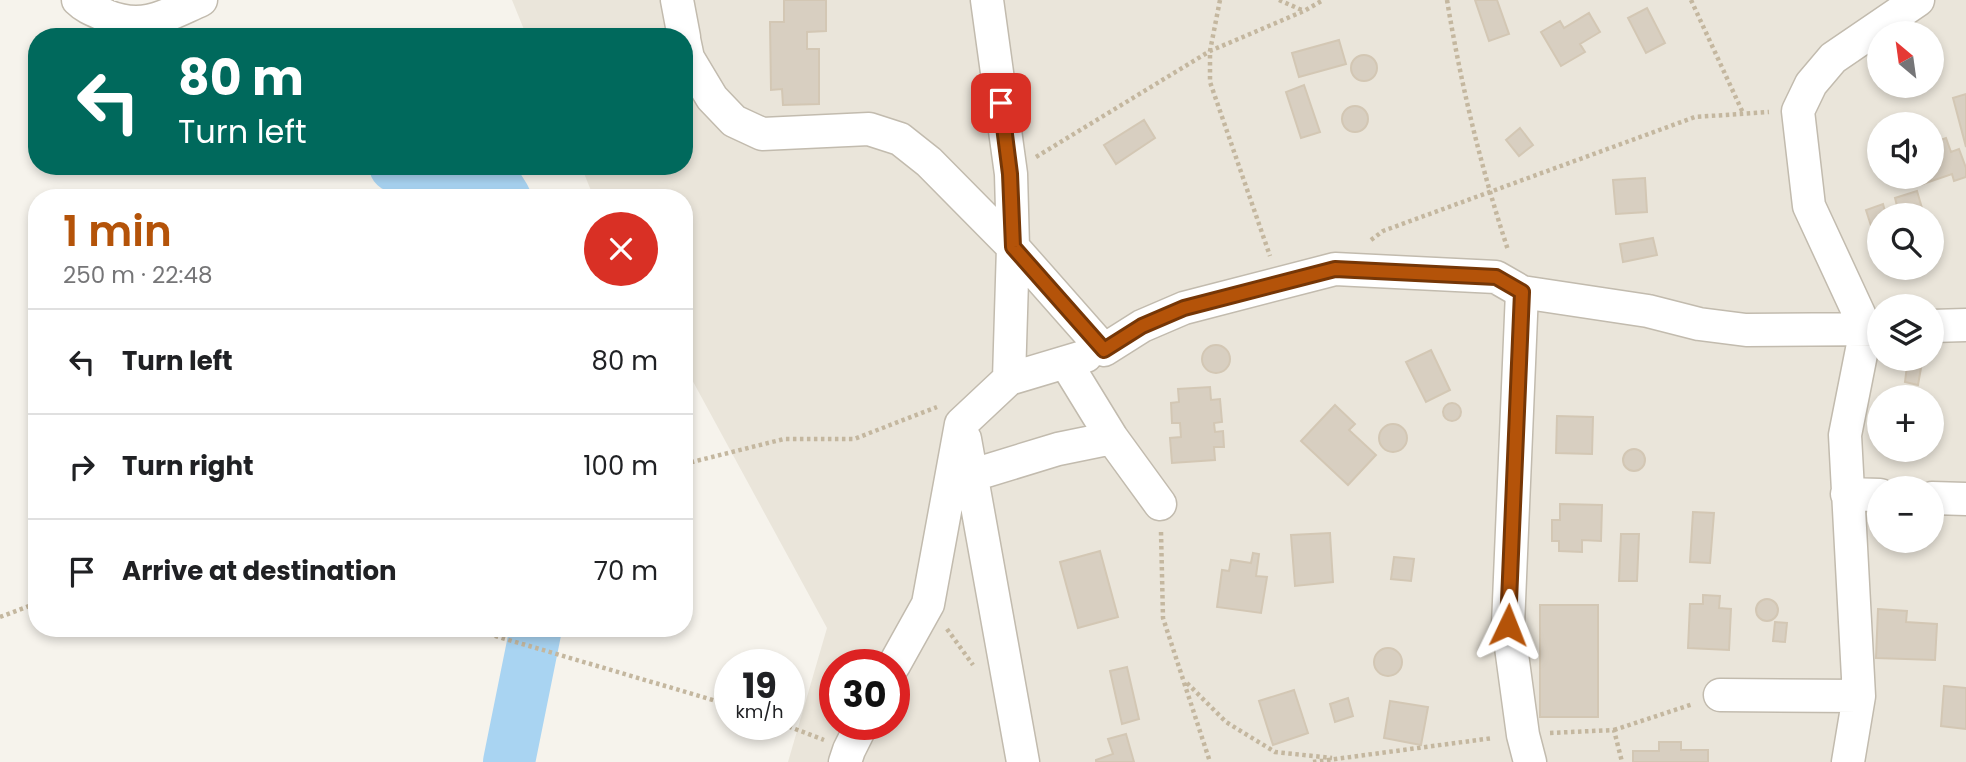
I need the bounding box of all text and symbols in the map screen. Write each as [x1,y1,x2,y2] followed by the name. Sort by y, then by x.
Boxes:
[1867,21,1944,98] north arrow
[1867,21,1944,553] map controls
[178,44,304,112] text: 80 m
[63,56,154,147] icon: left
[971,73,1031,133] pin
[982,84,1020,122] icon: arrive
[178,109,307,154] text: Turn left
[1867,112,1944,189] button: sound
[63,202,172,261] text: 1 min
[1867,203,1944,280] button: search
[584,212,658,286] button: close
[63,259,212,291] text: 250 m · 22:48
[1867,294,1944,371] button: layers
[63,343,101,381] icon: left
[122,343,233,379] text: Turn left
[592,343,658,379] text: 80 m
[1867,385,1944,462] button: +
[63,448,101,486] icon: right
[122,448,254,484] text: Turn right
[583,448,658,484] text: 100 m
[1867,476,1944,553] button: −
[63,553,101,591] icon: arrive
[122,553,397,589] text: Arrive at destination
[594,553,658,589] text: 70 m
[1471,588,1545,662] position arrow
[819,649,910,740] speed limit sign: 30
[742,661,777,710] text: 19
[736,699,783,724] text: km/h

